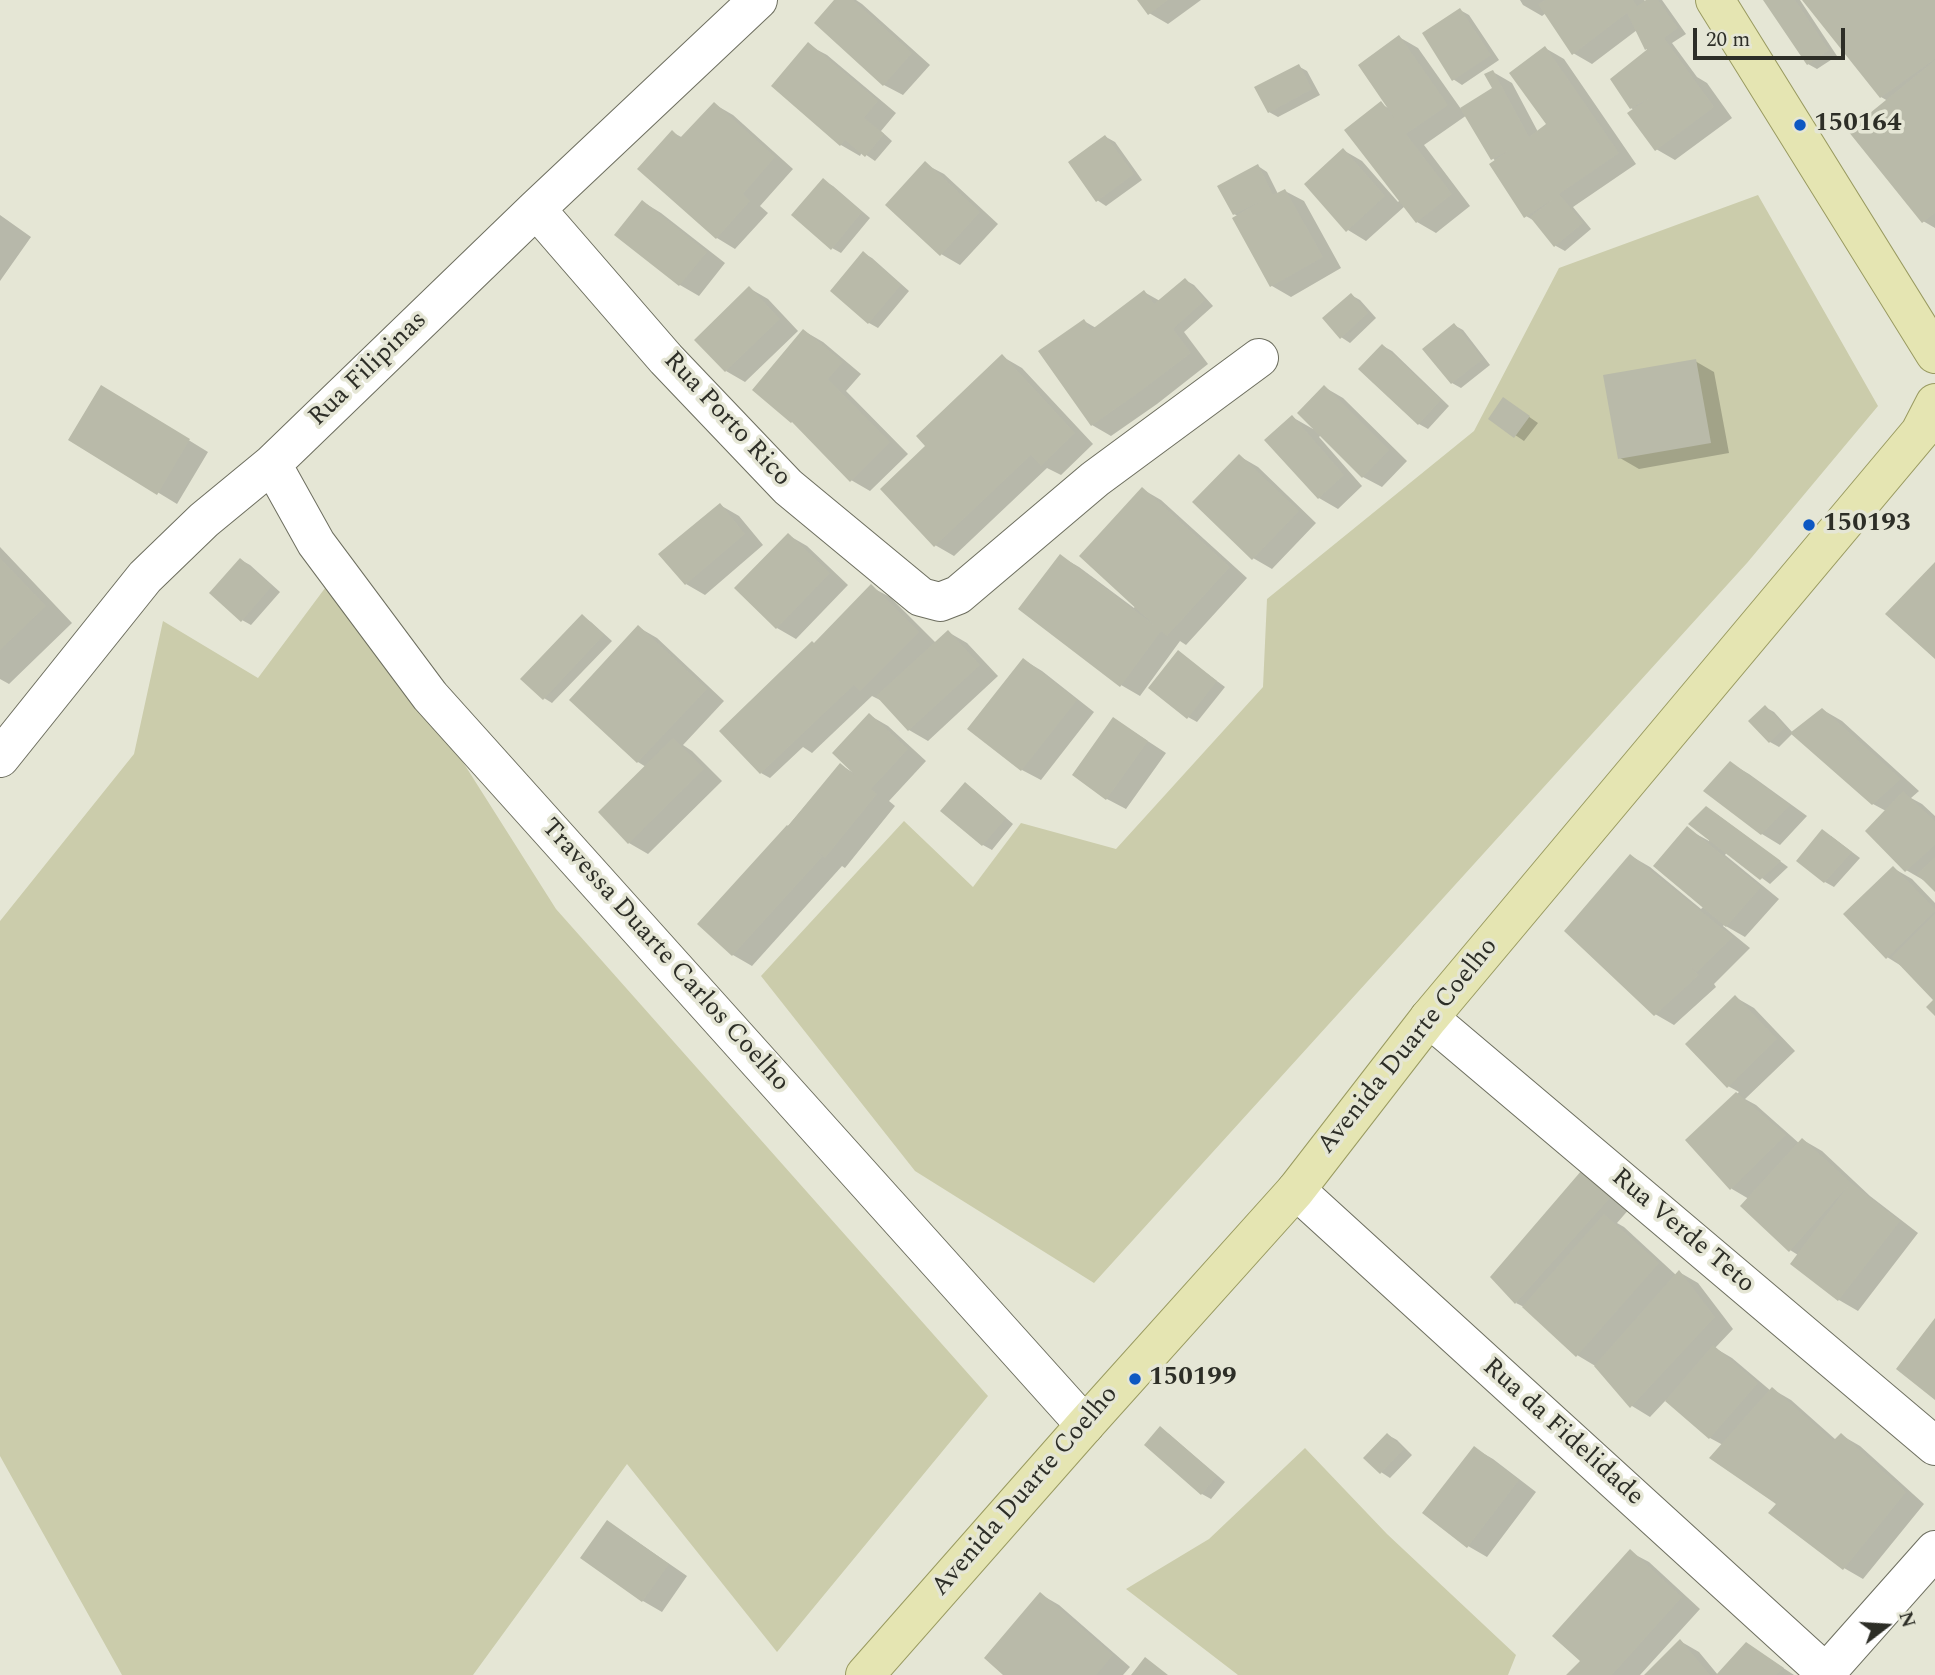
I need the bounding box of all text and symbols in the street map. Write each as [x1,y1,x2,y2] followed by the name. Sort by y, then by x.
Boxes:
[1697,14,1849,58] scale bar
[1706,24,1750,56] text: 20 m
[1814,109,1902,141] place label: 150164
[1792,117,1808,133] marker: 150164
[303,306,435,434] street label: Rua Filipinas
[656,346,796,494] street label: Rua Porto Rico
[1823,509,1911,541] place label: 150193
[1801,517,1817,533] marker: 150193
[533,813,795,1099] street label: Travessa Duarte Carlos Coelho
[1312,933,1506,1161] street label: Avenida Duarte Coelho
[1604,1163,1760,1301] street label: Rua Verde Teto
[1475,1353,1649,1513] street label: Rua da Fidelidade
[1149,1363,1237,1395] place label: 150199
[1127,1371,1143,1387] marker: 150199
[926,1380,1126,1604] street label: Avenida Duarte Coelho
[1851,1591,1921,1661] north arrow
[1890,1608,1923,1631] text: N

